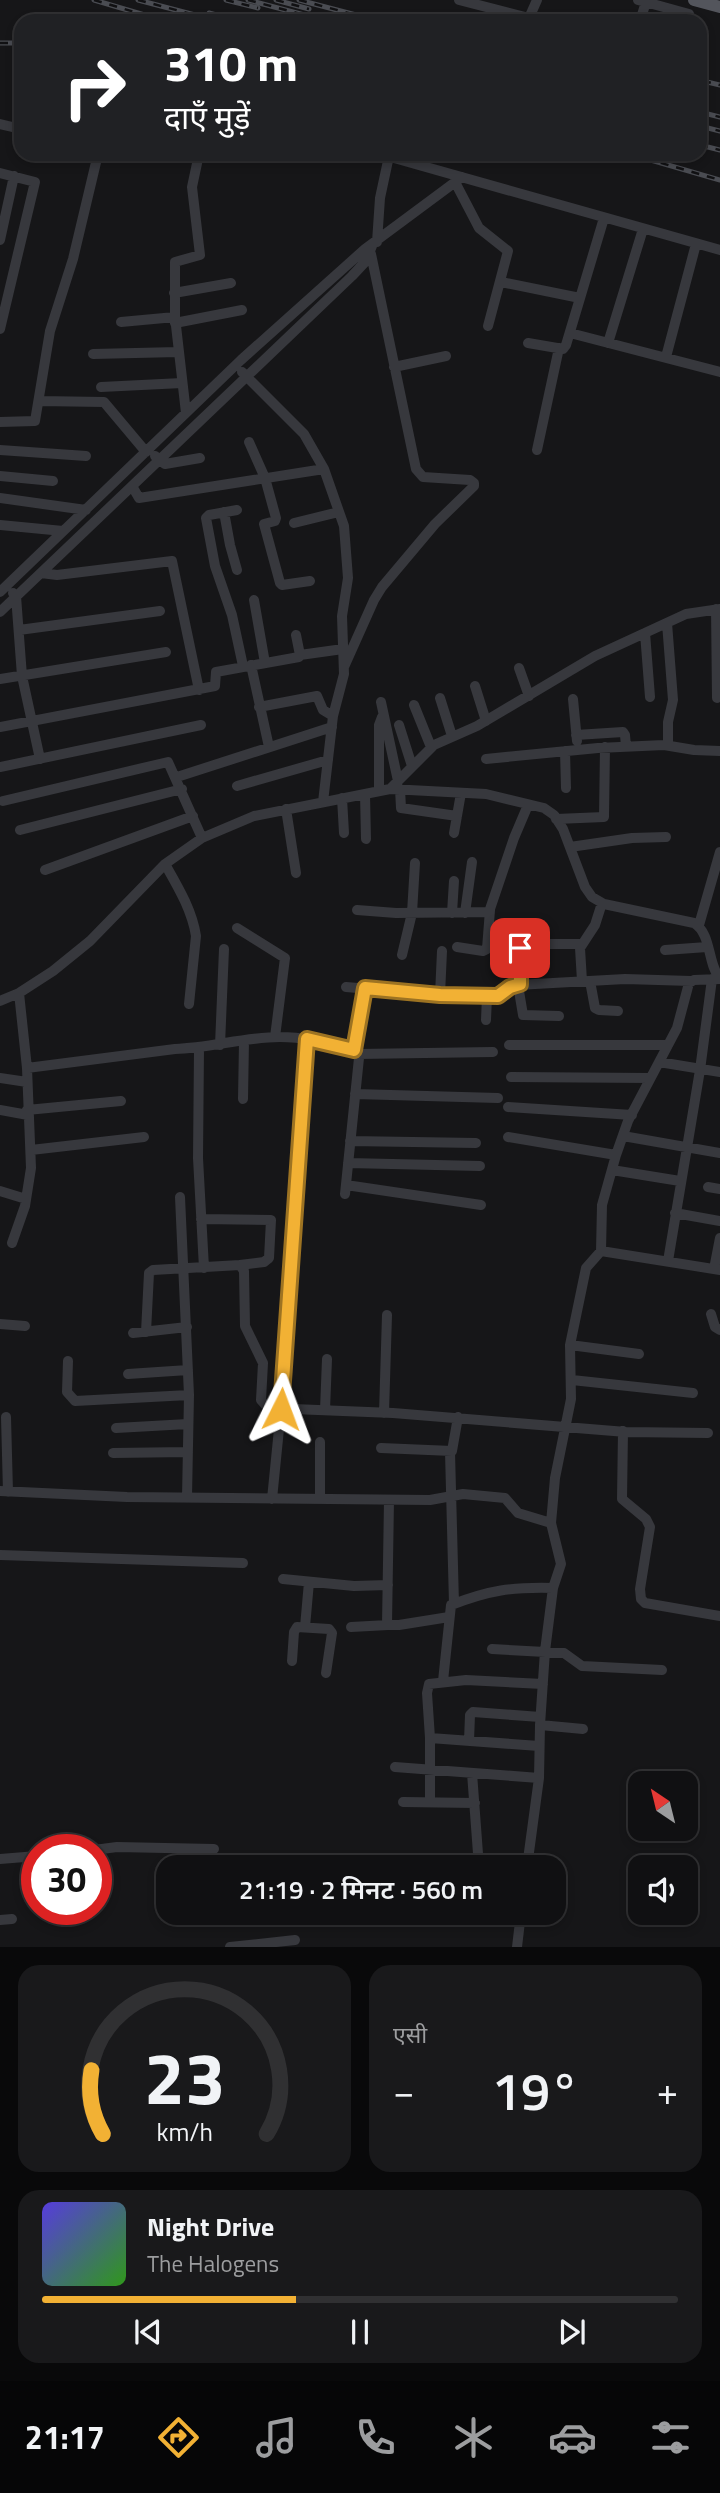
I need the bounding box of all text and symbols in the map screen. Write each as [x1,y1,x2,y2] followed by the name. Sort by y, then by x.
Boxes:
[164,25,298,100] text: 310 m
[49,42,140,133] icon: right
[164,93,250,141] text: दाएँ मुड़ें
[490,918,550,978] pin
[501,929,539,967] icon: arrive
[244,1372,318,1446] position arrow
[628,1771,698,1841] north arrow
[628,1771,698,1925] map controls
[21,1834,112,1925] speed limit sign: 30
[628,1855,698,1925] button: sound
[239,1870,483,1909] text: 21:19 · 2 मिनट · 560 m
[393,2017,427,2052] text: एसी
[144,2023,225,2133] text: 23
[492,2051,579,2130] text: 19°
[393,2062,414,2120] text: −
[657,2062,678,2120] text: +
[156,2113,213,2151] text: km/h
[147,2207,274,2246] text: Night Drive
[147,2246,279,2281] text: The Halogens
[129,2313,167,2351] icon: previous
[341,2313,379,2351] icon: pause
[553,2313,591,2351] icon: next
[25,2413,105,2461] text: 21:17
[154,2413,203,2462] icon: directions
[252,2413,301,2462] icon: music
[351,2413,400,2462] icon: phone
[449,2413,498,2462] icon: climate
[548,2413,597,2462] icon: car
[646,2413,695,2462] icon: filters

